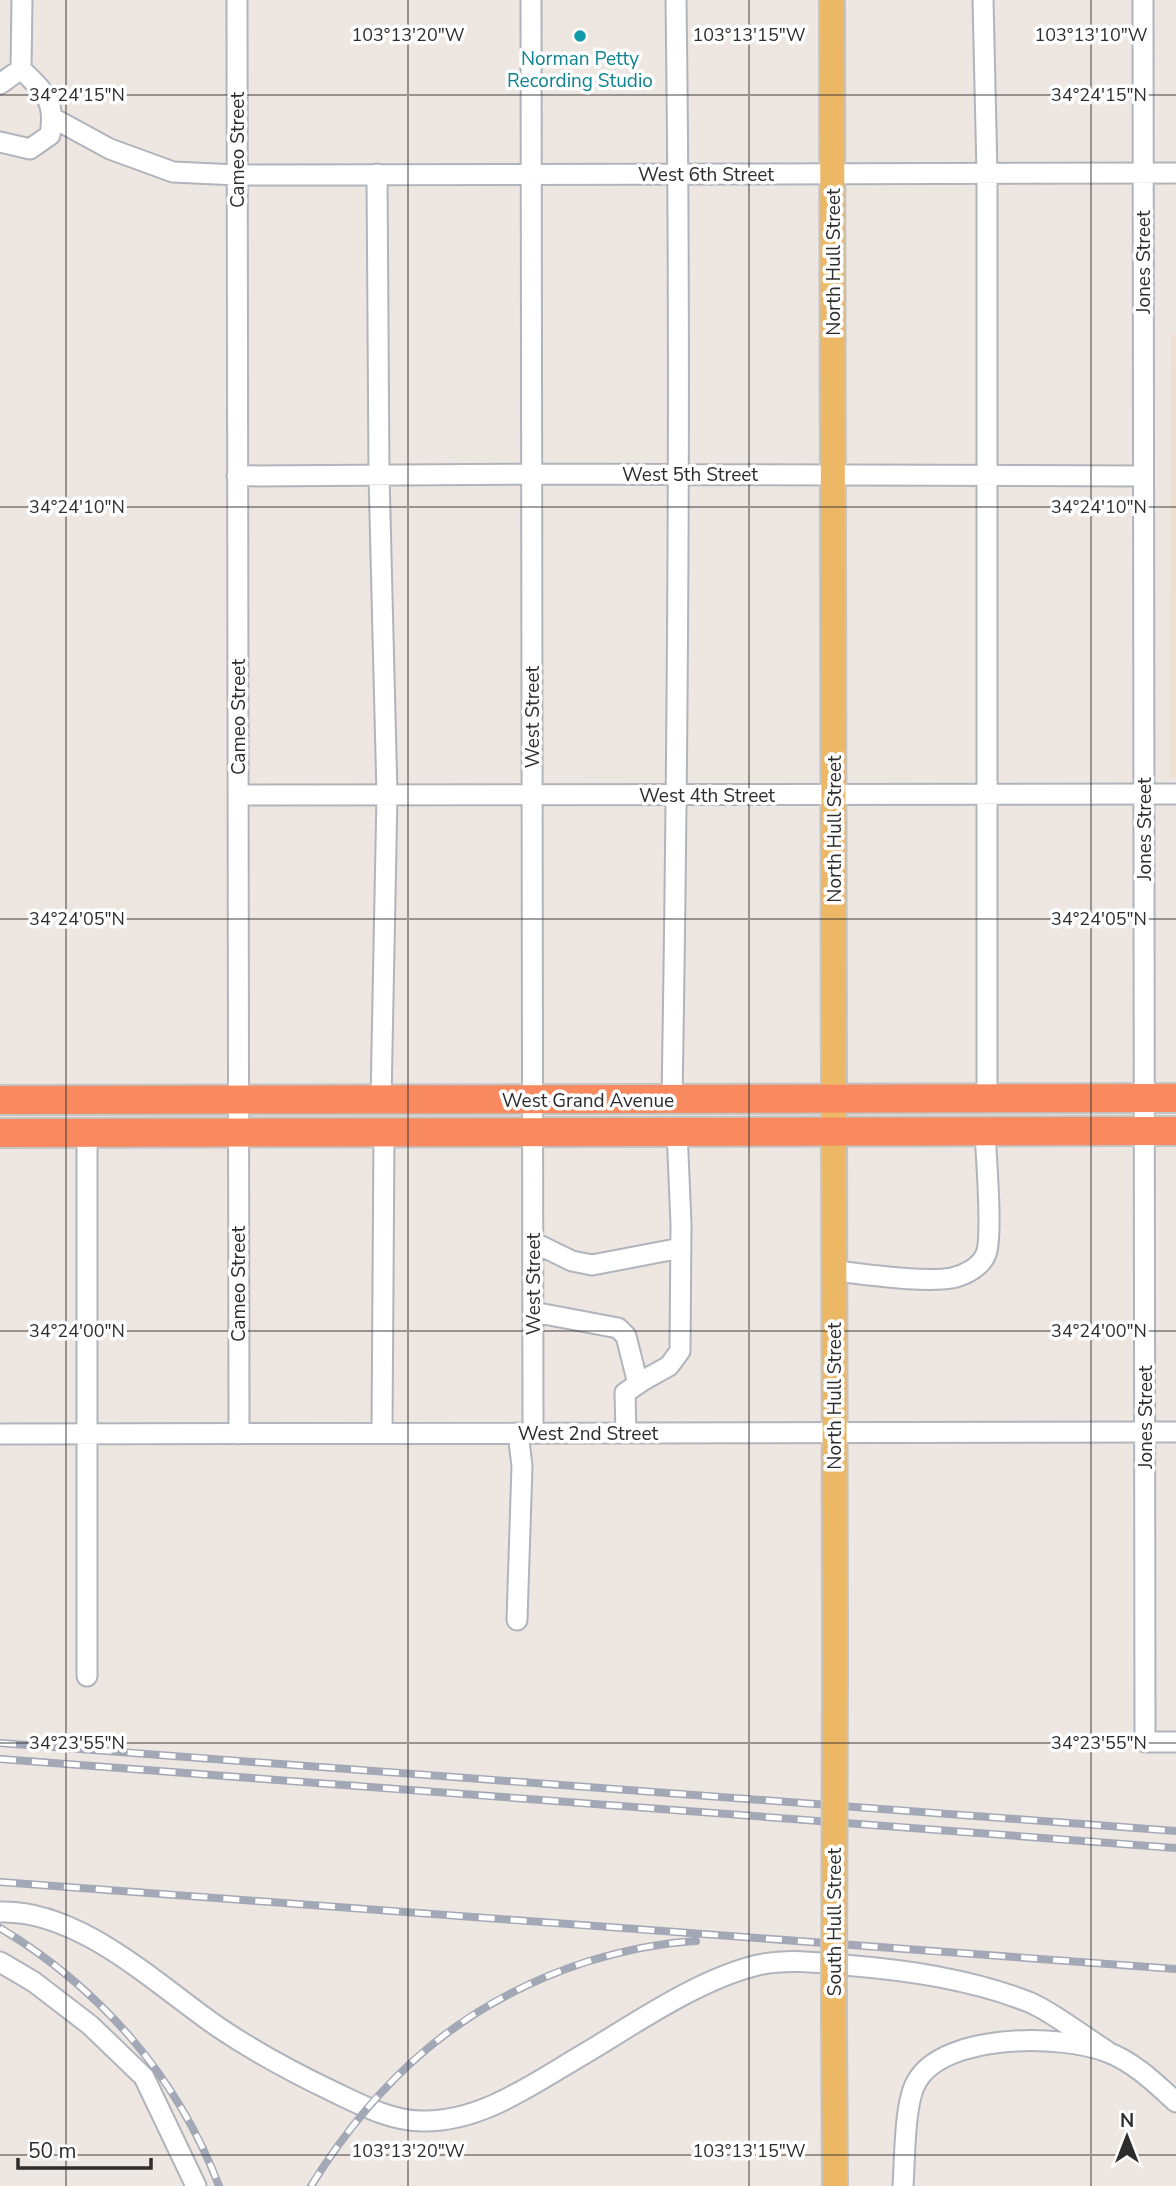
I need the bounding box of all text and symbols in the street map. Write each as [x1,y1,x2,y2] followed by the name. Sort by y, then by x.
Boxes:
[351,23,465,47] text: 103°13'20"W
[692,23,806,47] text: 103°13'15"W
[1034,23,1148,47] text: 103°13'10"W
[572,28,588,44] marker: Norman Petty Recording Studio
[507,46,653,94] place label: Norman Petty Recording Studio
[29,83,125,107] text: 34°24'15"N
[1051,83,1147,107] text: 34°24'15"N
[225,92,251,208] street label: Cameo Street
[638,162,774,188] street label: West 6th Street
[821,188,847,336] street label: North Hull Street
[1131,210,1157,315] street label: Jones Street
[622,462,758,488] street label: West 5th Street
[29,495,125,519] text: 34°24'10"N
[1051,495,1147,519] text: 34°24'10"N
[226,659,252,775] street label: Cameo Street
[520,665,546,768] street label: West Street
[822,755,848,903] street label: North Hull Street
[1132,777,1158,882] street label: Jones Street
[639,783,775,809] street label: West 4th Street
[29,907,125,931] text: 34°24'05"N
[1051,907,1147,931] text: 34°24'05"N
[502,1088,674,1114] street label: West Grand Avenue
[226,1226,252,1342] street label: Cameo Street
[521,1232,547,1335] street label: West Street
[29,1319,125,1343] text: 34°24'00"N
[1051,1319,1147,1343] text: 34°24'00"N
[822,1322,848,1470] street label: North Hull Street
[1133,1365,1159,1470] street label: Jones Street
[518,1421,659,1447] street label: West 2nd Street
[29,1731,125,1755] text: 34°23'55"N
[1051,1731,1147,1755] text: 34°23'55"N
[822,1847,848,1996] street label: South Hull Street
[1092,2102,1162,2172] north arrow
[1120,2108,1134,2134] text: N
[18,2126,150,2170] scale bar
[28,2137,77,2165] text: 50 m
[351,2139,465,2163] text: 103°13'20"W
[692,2139,806,2163] text: 103°13'15"W

